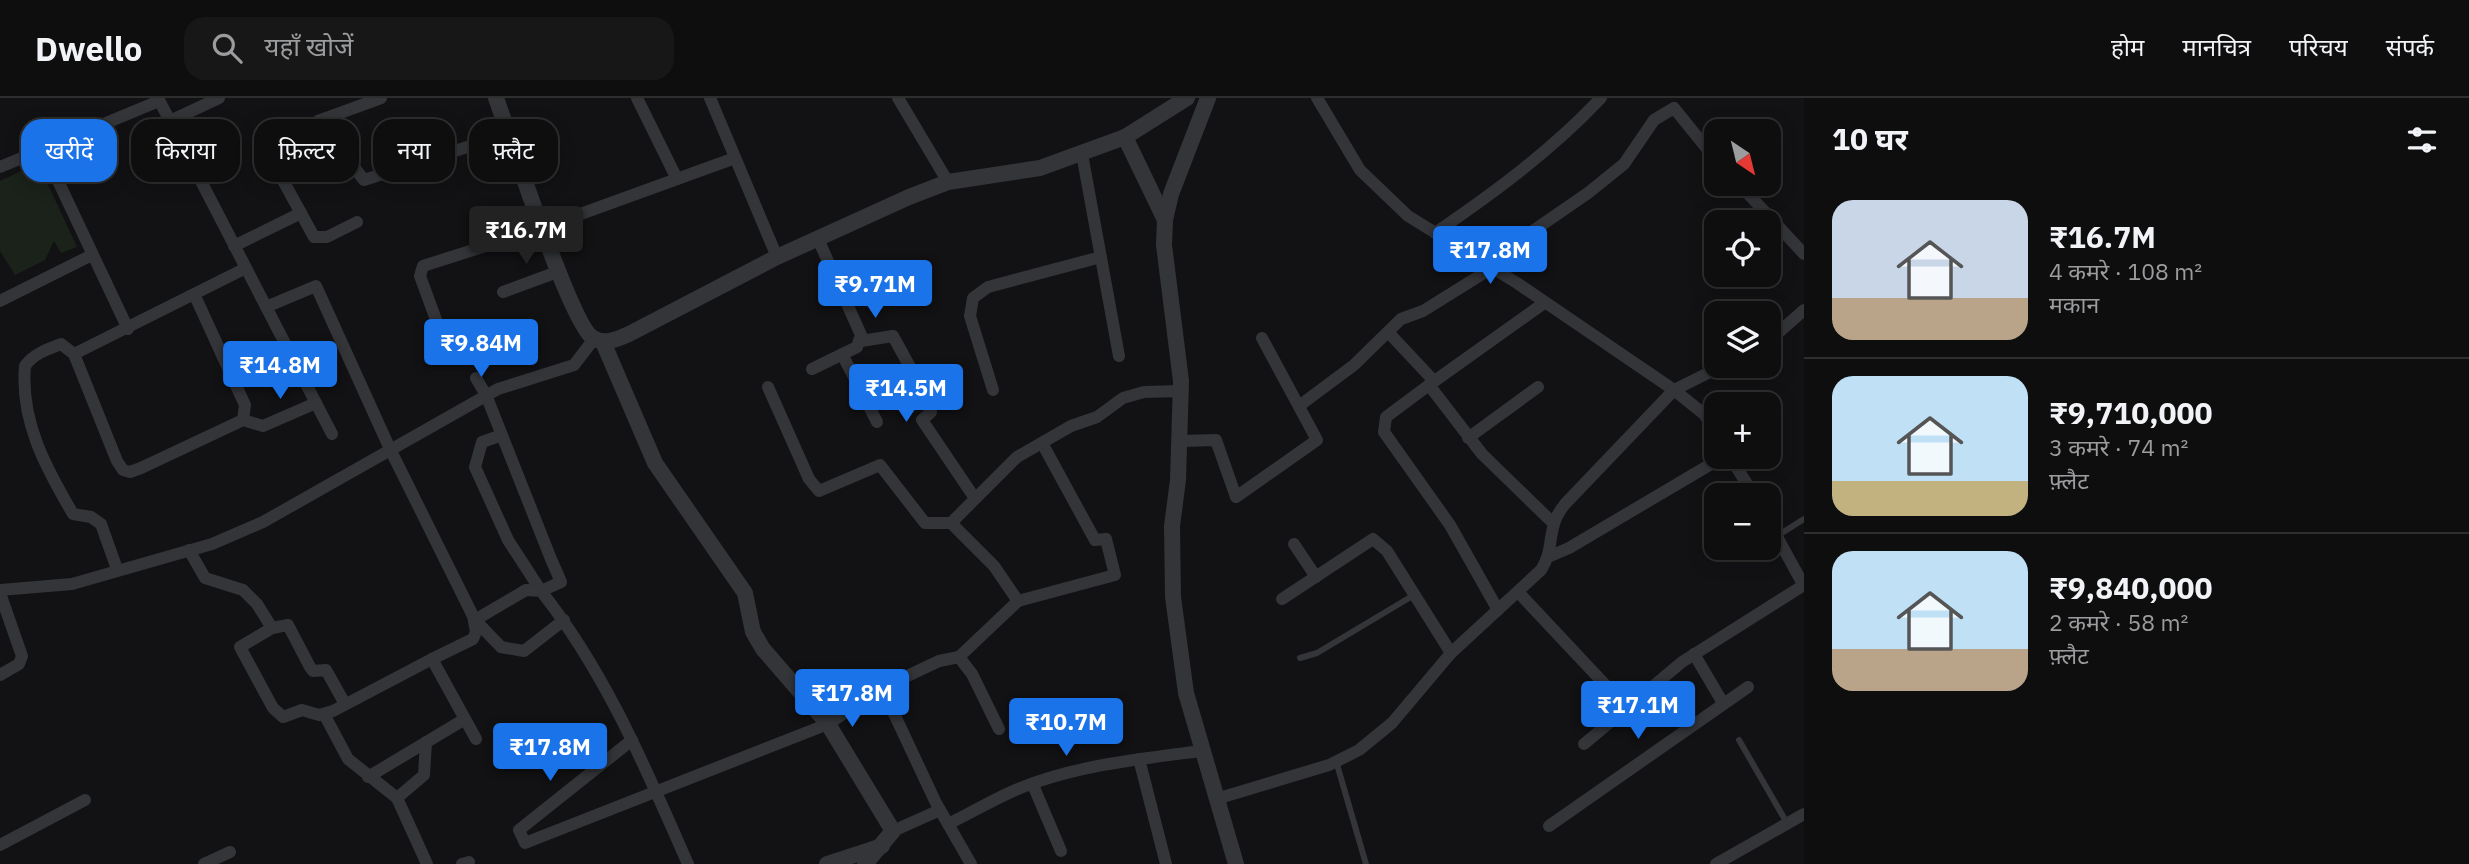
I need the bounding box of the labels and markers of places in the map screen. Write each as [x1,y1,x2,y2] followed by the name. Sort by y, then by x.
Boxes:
[469,206,583,266] pin: ₹16.7M
[1433,226,1547,286] pin: ₹17.8M
[818,260,932,320] pin: ₹9.71M
[424,320,538,379] pin: ₹9.84M
[223,342,337,401] pin: ₹14.8M
[849,364,963,424] pin: ₹14.5M
[795,670,909,729] pin: ₹17.8M
[1581,682,1695,741] pin: ₹17.1M
[1009,698,1123,758] pin: ₹10.7M
[493,724,607,783] pin: ₹17.8M

